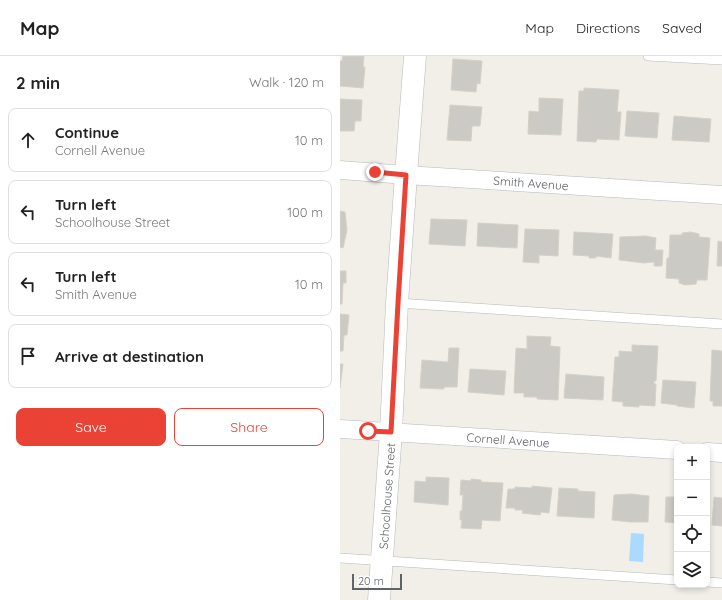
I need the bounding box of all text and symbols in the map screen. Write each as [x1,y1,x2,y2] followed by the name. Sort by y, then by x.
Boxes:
[20,16,59,40] text: Map
[525,19,554,37] text: Map
[576,19,640,37] text: Directions
[662,19,702,37] text: Saved
[16,72,60,93] text: 2 min
[249,74,324,90] text: Walk · 120 m
[55,123,119,142] text: Continue
[17,129,39,151] icon: ahead
[295,132,323,148] text: 10 m
[55,142,145,158] text: Cornell Avenue
[366,163,384,181] route end
[493,173,569,193] street label: Smith Avenue
[55,195,117,214] text: Turn left
[17,201,39,223] icon: left
[287,204,323,220] text: 100 m
[55,214,170,230] text: Schoolhouse Street
[55,267,117,286] text: Turn left
[17,273,39,295] icon: left
[295,276,323,292] text: 10 m
[55,286,137,302] text: Smith Avenue
[17,345,39,367] icon: arrive
[55,347,204,366] text: Arrive at destination
[16,408,166,446] button: Save
[174,408,324,446] button: Share
[359,422,377,440] route start
[466,430,550,450] street label: Cornell Avenue
[376,442,398,550] street label: Schoolhouse Street
[674,444,710,588] map controls
[674,444,710,480] button: +
[674,480,710,516] button: −
[674,516,710,552] button: locate
[674,552,710,588] button: layers
[352,572,402,591] scale bar
[358,574,384,588] text: 20 m

